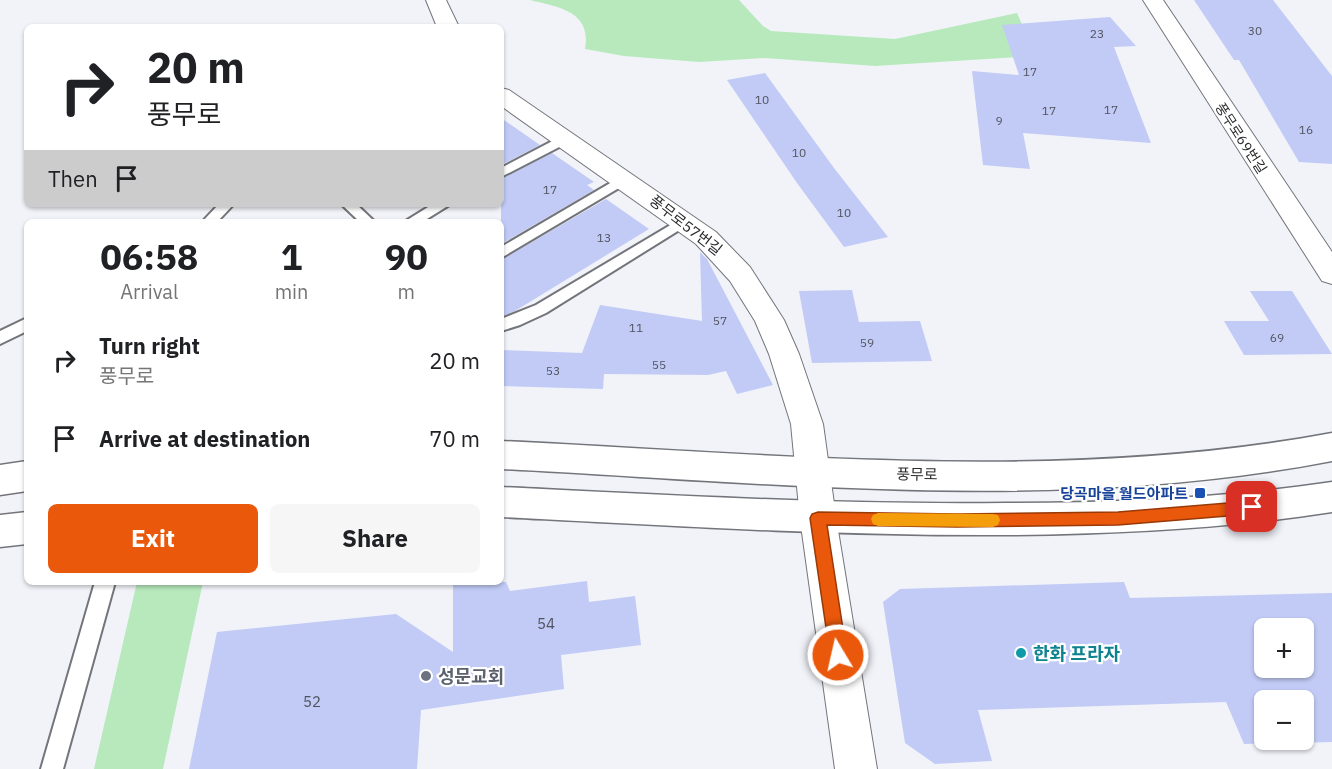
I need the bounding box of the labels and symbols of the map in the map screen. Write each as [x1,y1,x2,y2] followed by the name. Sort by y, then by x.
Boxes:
[1248,23,1262,38] house number: 30
[1090,26,1104,41] house number: 23
[1023,64,1037,79] house number: 17
[755,92,769,107] house number: 10
[1211,99,1271,177] street label: 풍무로69번길
[1104,102,1118,117] house number: 17
[1042,103,1056,118] house number: 17
[995,113,1003,128] house number: 9
[1299,122,1313,137] house number: 16
[792,145,806,160] house number: 10
[543,182,557,197] house number: 17
[646,191,726,259] street label: 풍무로57번길
[837,205,851,220] house number: 10
[597,230,611,245] house number: 13
[713,313,727,328] house number: 57
[629,320,643,335] house number: 11
[1270,330,1284,345] house number: 69
[860,335,874,350] house number: 59
[652,357,666,372] house number: 55
[546,363,560,378] house number: 53
[896,464,938,484] street label: 풍무로
[1226,481,1277,532] pin
[1060,484,1188,503] place label: 당곡마을 월드아파트
[1193,486,1207,500] marker: 당곡마을 월드아파트
[537,614,555,633] house number: 54
[806,623,870,687] position arrow
[1033,642,1120,665] place label: 한화 프라자
[1014,646,1028,660] marker: 한화 프라자
[438,665,504,688] place label: 성문교회
[419,669,433,683] marker: 성문교회
[303,692,321,711] house number: 52

